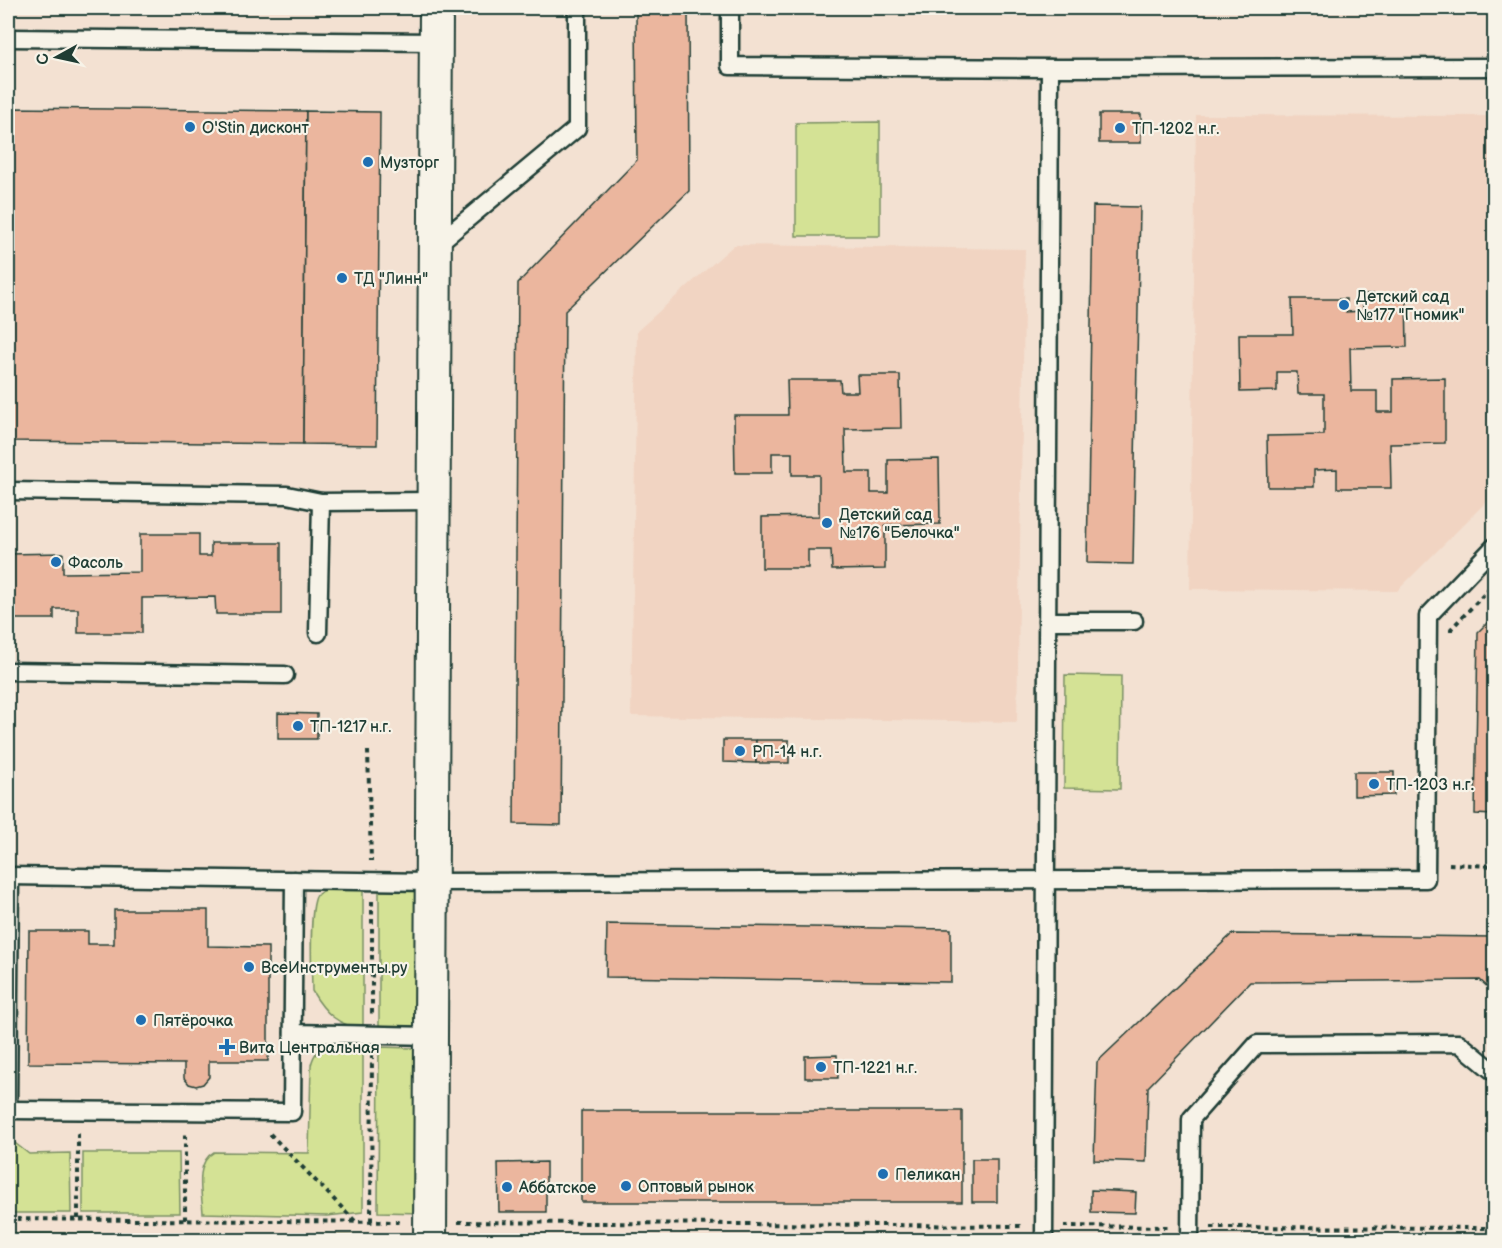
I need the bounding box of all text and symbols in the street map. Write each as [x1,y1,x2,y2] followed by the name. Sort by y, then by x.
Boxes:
[27,27,87,87] north arrow
[33,52,54,66] text: С
[202,119,310,138] place label: O'Stin дисконт
[183,120,197,134] marker: O'Stin дисконт
[1132,120,1220,139] place label: ТП-1202 н.г.
[1113,121,1127,135] marker: ТП-1202 н.г.
[380,154,439,173] place label: Музторг
[361,155,375,169] marker: Музторг
[354,270,428,289] place label: ТД "Линн"
[335,271,349,285] marker: ТД "Линн"
[1356,288,1465,325] place label: Детский сад №177 "Гномик"
[1337,298,1351,312] marker: Детский сад №177 "Гномик"
[839,506,960,543] place label: Детский сад №176 "Белочка"
[820,516,834,530] marker: Детский сад №176 "Белочка"
[68,554,123,573] place label: Фасоль
[49,555,63,569] marker: Фасоль
[310,718,392,737] place label: ТП-1217 н.г.
[291,719,305,733] marker: ТП-1217 н.г.
[752,743,822,762] place label: РП-14 н.г.
[733,744,747,758] marker: РП-14 н.г.
[1386,776,1474,795] place label: ТП-1203 н.г.
[1367,777,1381,791] marker: ТП-1203 н.г.
[261,959,408,978] place label: ВсеИнструменты.ру
[242,960,256,974] marker: ВсеИнструменты.ру
[153,1012,234,1031] place label: Пятёрочка
[134,1013,148,1027] marker: Пятёрочка
[239,1039,380,1058] place label: Вита Центральная
[220,1040,234,1054] marker: Вита Центральная
[833,1059,917,1078] place label: ТП-1221 н.г.
[814,1060,828,1074] marker: ТП-1221 н.г.
[895,1166,961,1185] place label: Пеликан
[876,1167,890,1181] marker: Пеликан
[638,1178,755,1197] place label: Оптовый рынок
[518,1179,596,1198] place label: Аббатское
[619,1179,633,1193] marker: Оптовый рынок
[500,1180,514,1194] marker: Аббатское

